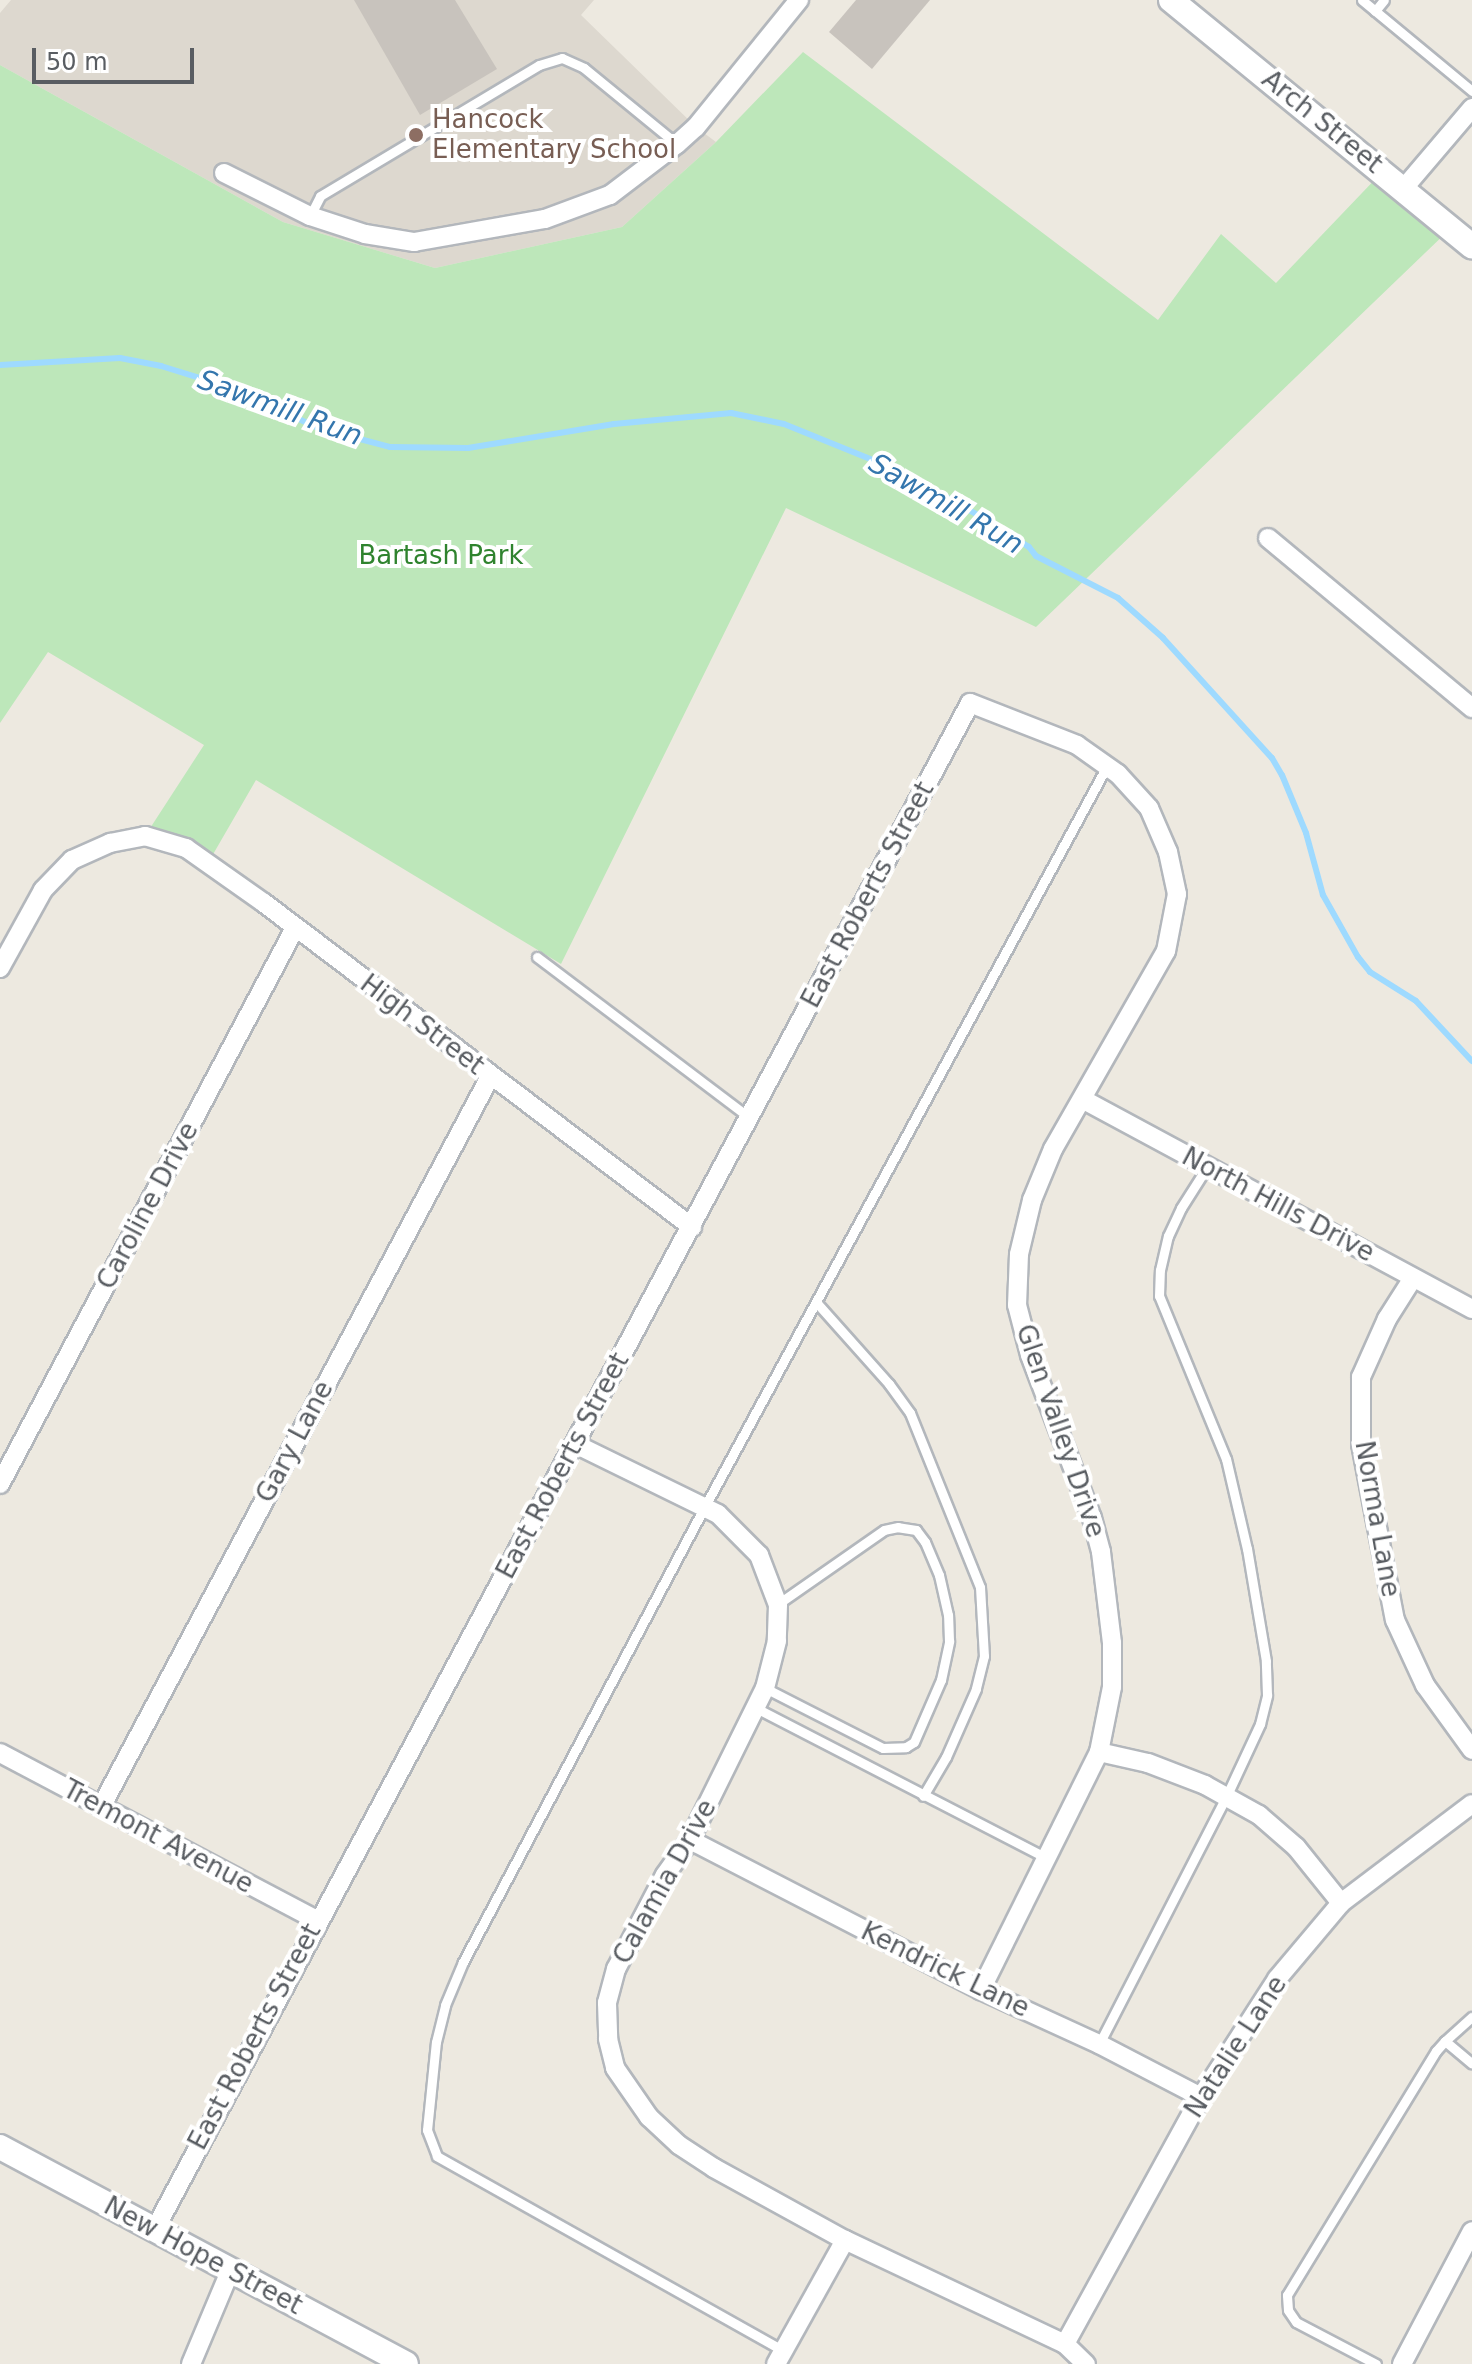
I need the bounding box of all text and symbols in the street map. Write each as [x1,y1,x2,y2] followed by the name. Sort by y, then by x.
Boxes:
[36,32,198,82] scale bar
[46,48,108,76] text: 50 m
[1255,64,1389,180] street label: Arch Street
[432,104,676,166] place label: Hancock Elementary School
[407,126,425,144] marker: Hancock Elementary School
[193,363,367,453] water label: Sawmill Run
[863,446,1029,562] water label: Sawmill Run
[358,540,524,572] park label: Bartash Park
[795,777,941,1013] street label: East Roberts Street
[354,968,490,1082] street label: High Street
[91,1117,205,1295] street label: Caroline Drive
[1176,1141,1380,1269] street label: North Hills Drive
[1009,1320,1111,1542] street label: Glen Valley Drive
[490,1348,636,1584] street label: East Roberts Street
[250,1376,340,1508] street label: Gary Lane
[1348,1438,1406,1600] street label: Norma Lane
[58,1774,258,1900] street label: Tremont Avenue
[607,1794,723,1970] street label: Calamia Drive
[856,1916,1034,2024] street label: Kendrick Lane
[182,1919,328,2155] street label: East Roberts Street
[1178,1970,1294,2124] street label: Natalie Lane
[98,2191,308,2321] street label: New Hope Street

